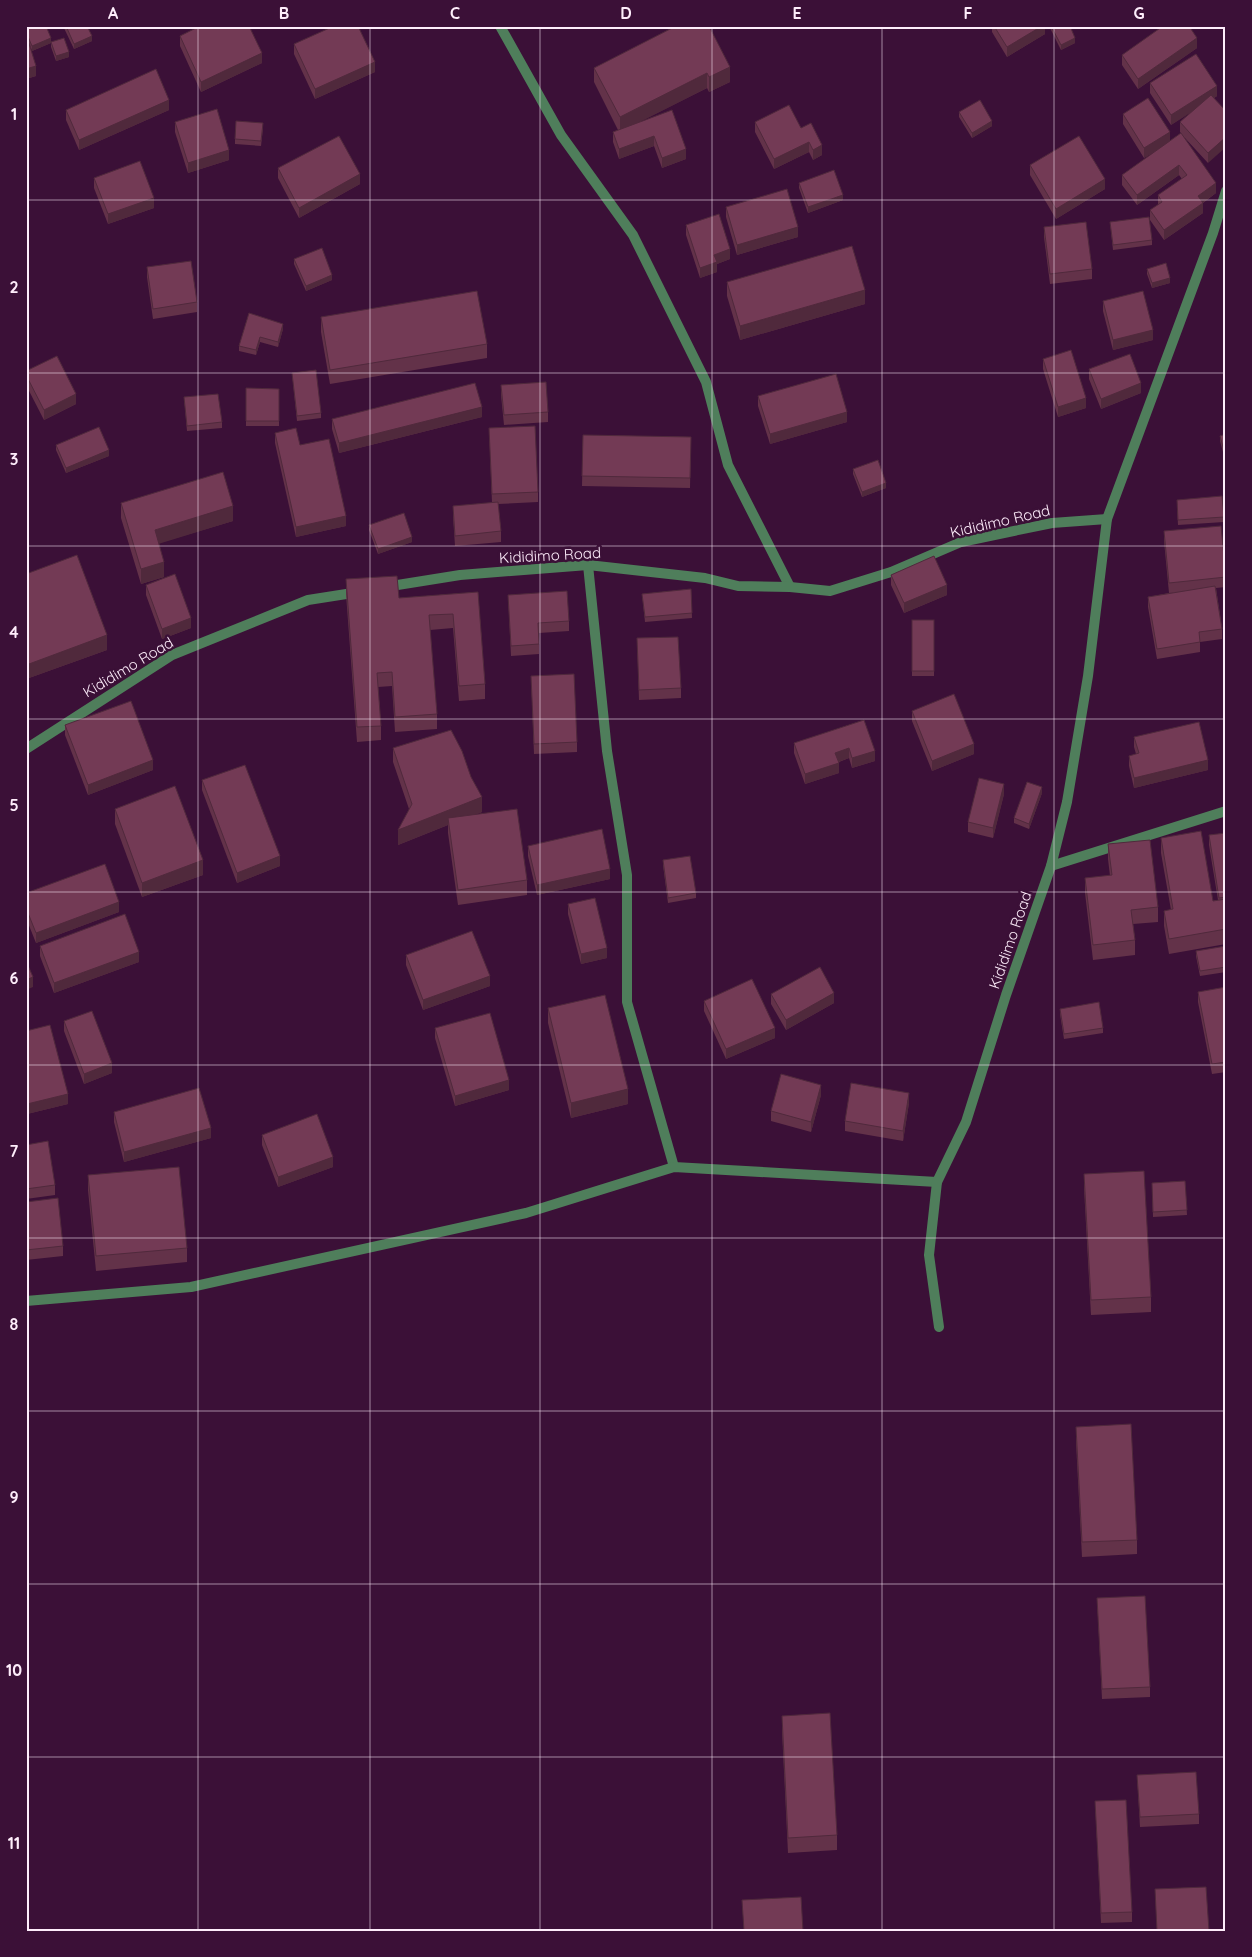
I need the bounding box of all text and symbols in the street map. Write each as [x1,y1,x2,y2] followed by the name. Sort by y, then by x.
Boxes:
[108,3,119,23] text: A
[279,3,289,23] text: B
[450,3,460,23] text: C
[620,3,632,23] text: D
[792,3,802,23] text: E
[964,3,973,23] text: F
[1133,3,1145,23] text: G
[11,104,17,124] text: 1
[9,277,19,297] text: 2
[10,449,18,469] text: 3
[948,500,1052,542] street label: Kididimo Road
[499,543,601,567] street label: Kididimo Road
[9,622,19,642] text: 4
[79,633,177,701] street label: Kididimo Road
[9,795,19,815] text: 5
[984,889,1036,991] street label: Kididimo Road
[10,968,19,988] text: 6
[10,1141,19,1161] text: 7
[10,1314,19,1334] text: 8
[9,1487,19,1507] text: 9
[6,1660,22,1680] text: 10
[8,1833,20,1853] text: 11

